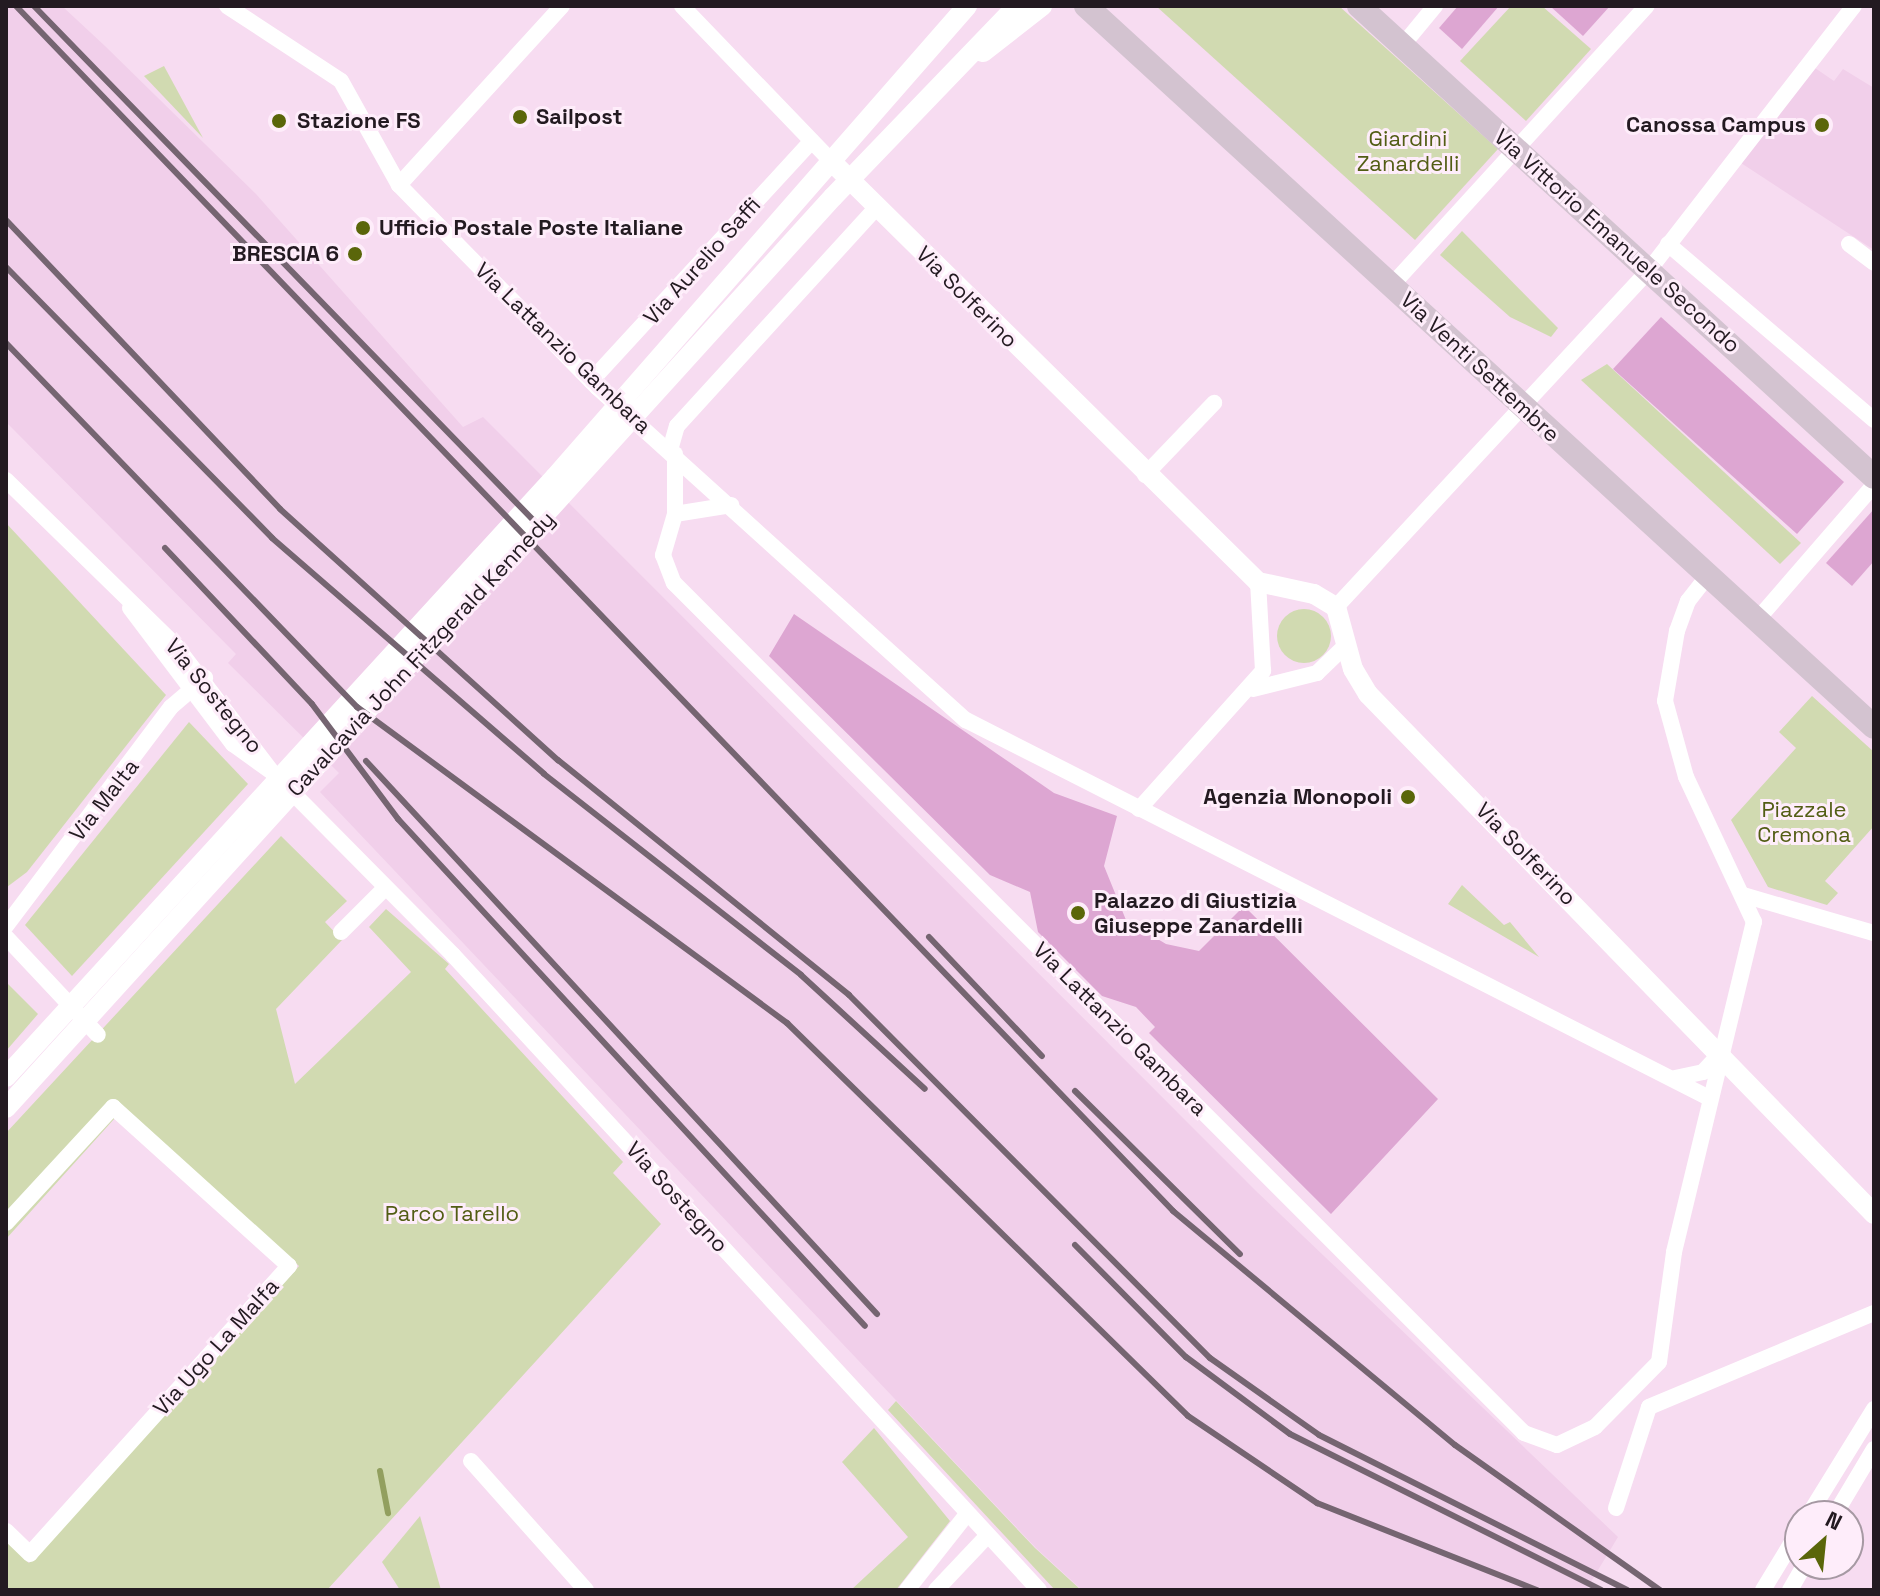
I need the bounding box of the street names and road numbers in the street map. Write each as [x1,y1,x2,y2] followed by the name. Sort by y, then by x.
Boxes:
[1488,123,1746,359] street label: Via Vittorio Emanuele Secondo
[638,192,766,330] street label: Via Aurelio Saffi
[911,241,1023,353] street label: Via Solferino
[469,257,657,439] street label: Via Lattanzio Gambara
[1395,286,1565,448] street label: Via Venti Settembre
[282,506,560,802] street label: Cavalcavia John Fitzgerald Kennedy
[160,633,268,759] street label: Via Sostegno
[64,754,144,846] street label: Via Malta
[1470,797,1582,911] street label: Via Solferino
[1028,937,1212,1121] street label: Via Lattanzio Gambara
[620,1136,734,1258] street label: Via Sostegno
[148,1273,284,1421] street label: Via Ugo La Malfa

